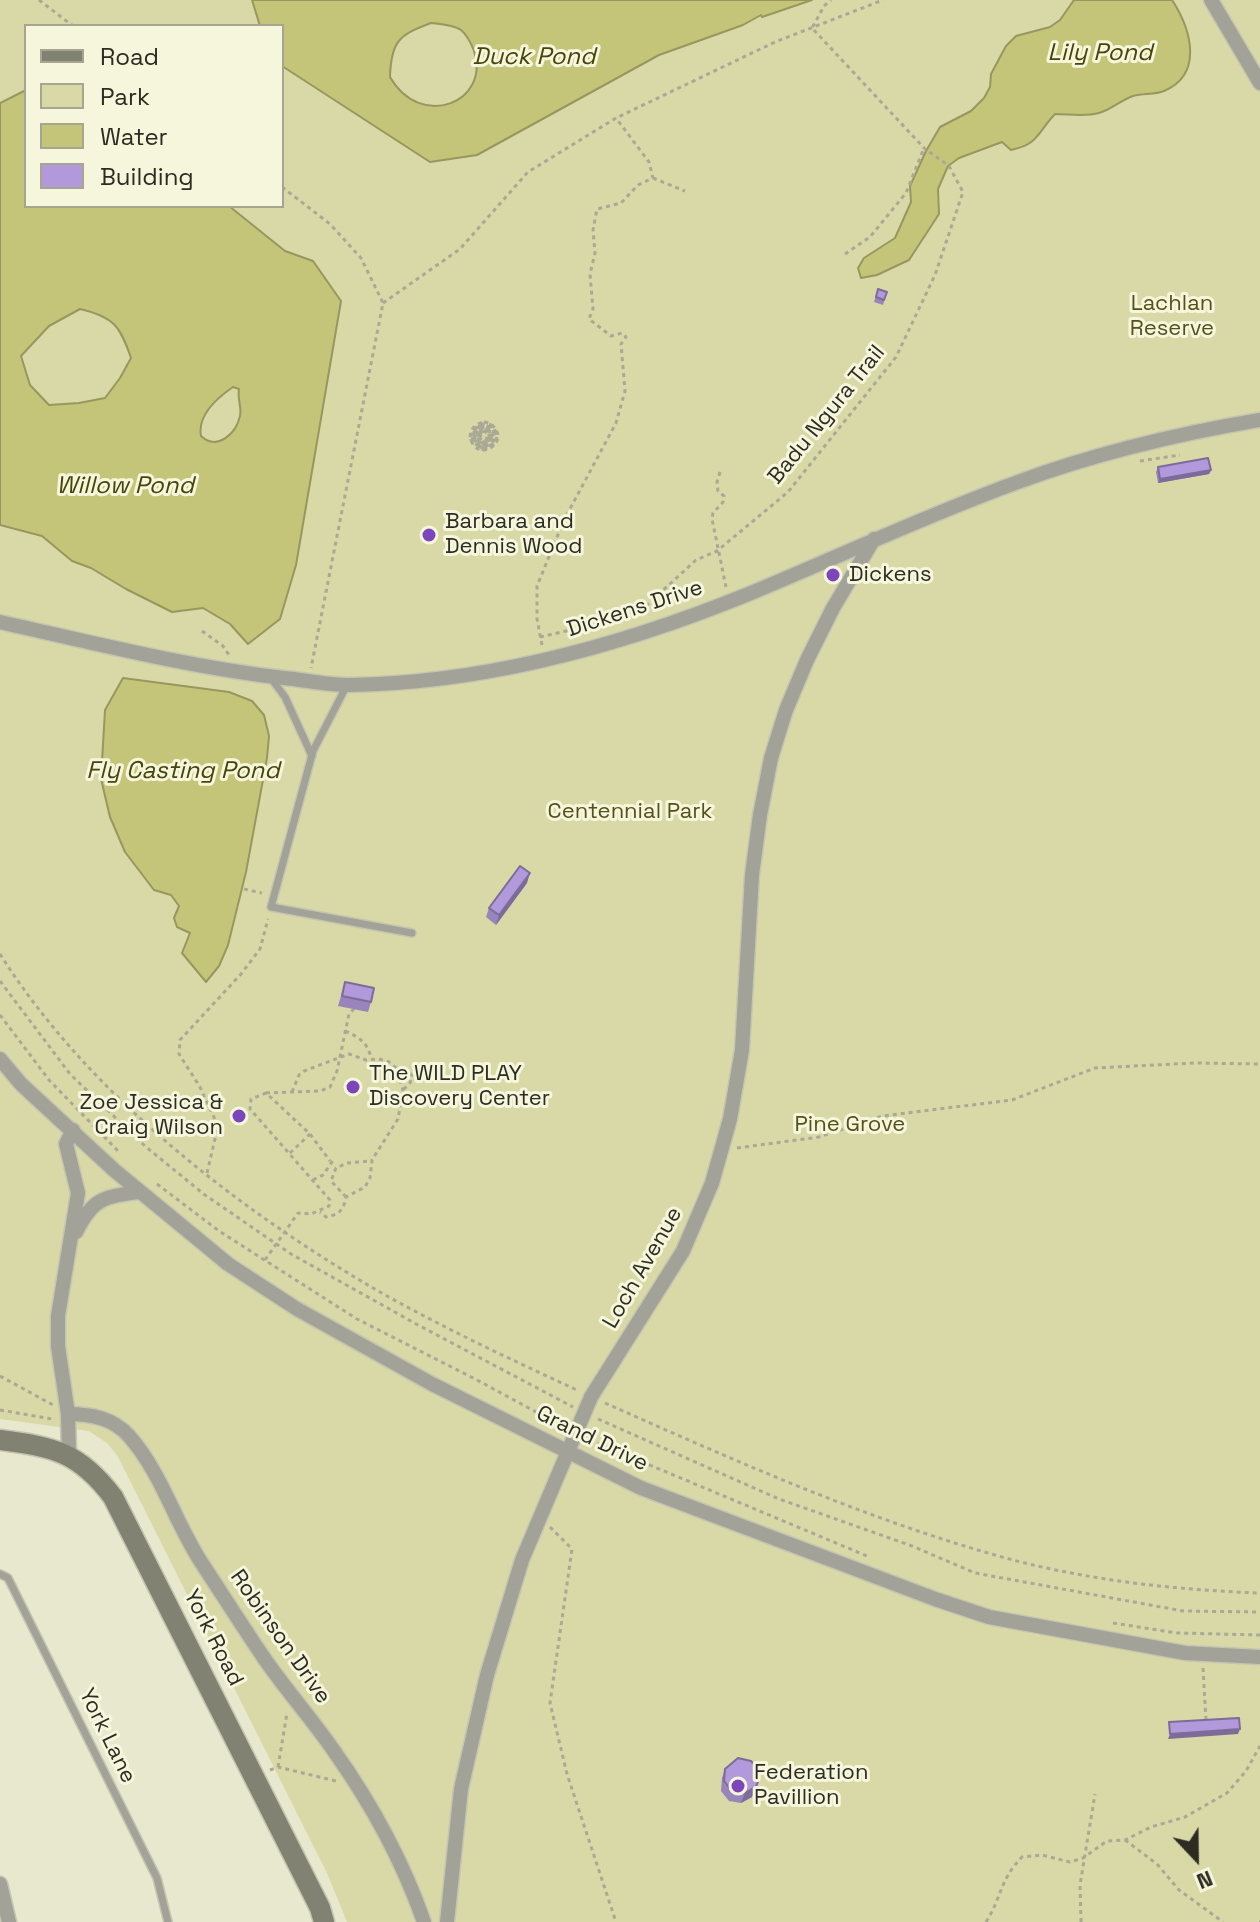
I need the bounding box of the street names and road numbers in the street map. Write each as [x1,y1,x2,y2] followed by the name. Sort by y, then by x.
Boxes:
[763,340,891,490] street label: Badu Ngura Trail
[564,575,706,643] street label: Dickens Drive
[598,1203,688,1333] street label: Loch Avenue
[532,1401,652,1477] street label: Grand Drive
[224,1565,336,1709] street label: Robinson Drive
[177,1585,249,1691] street label: York Road
[73,1684,141,1788] street label: York Lane

